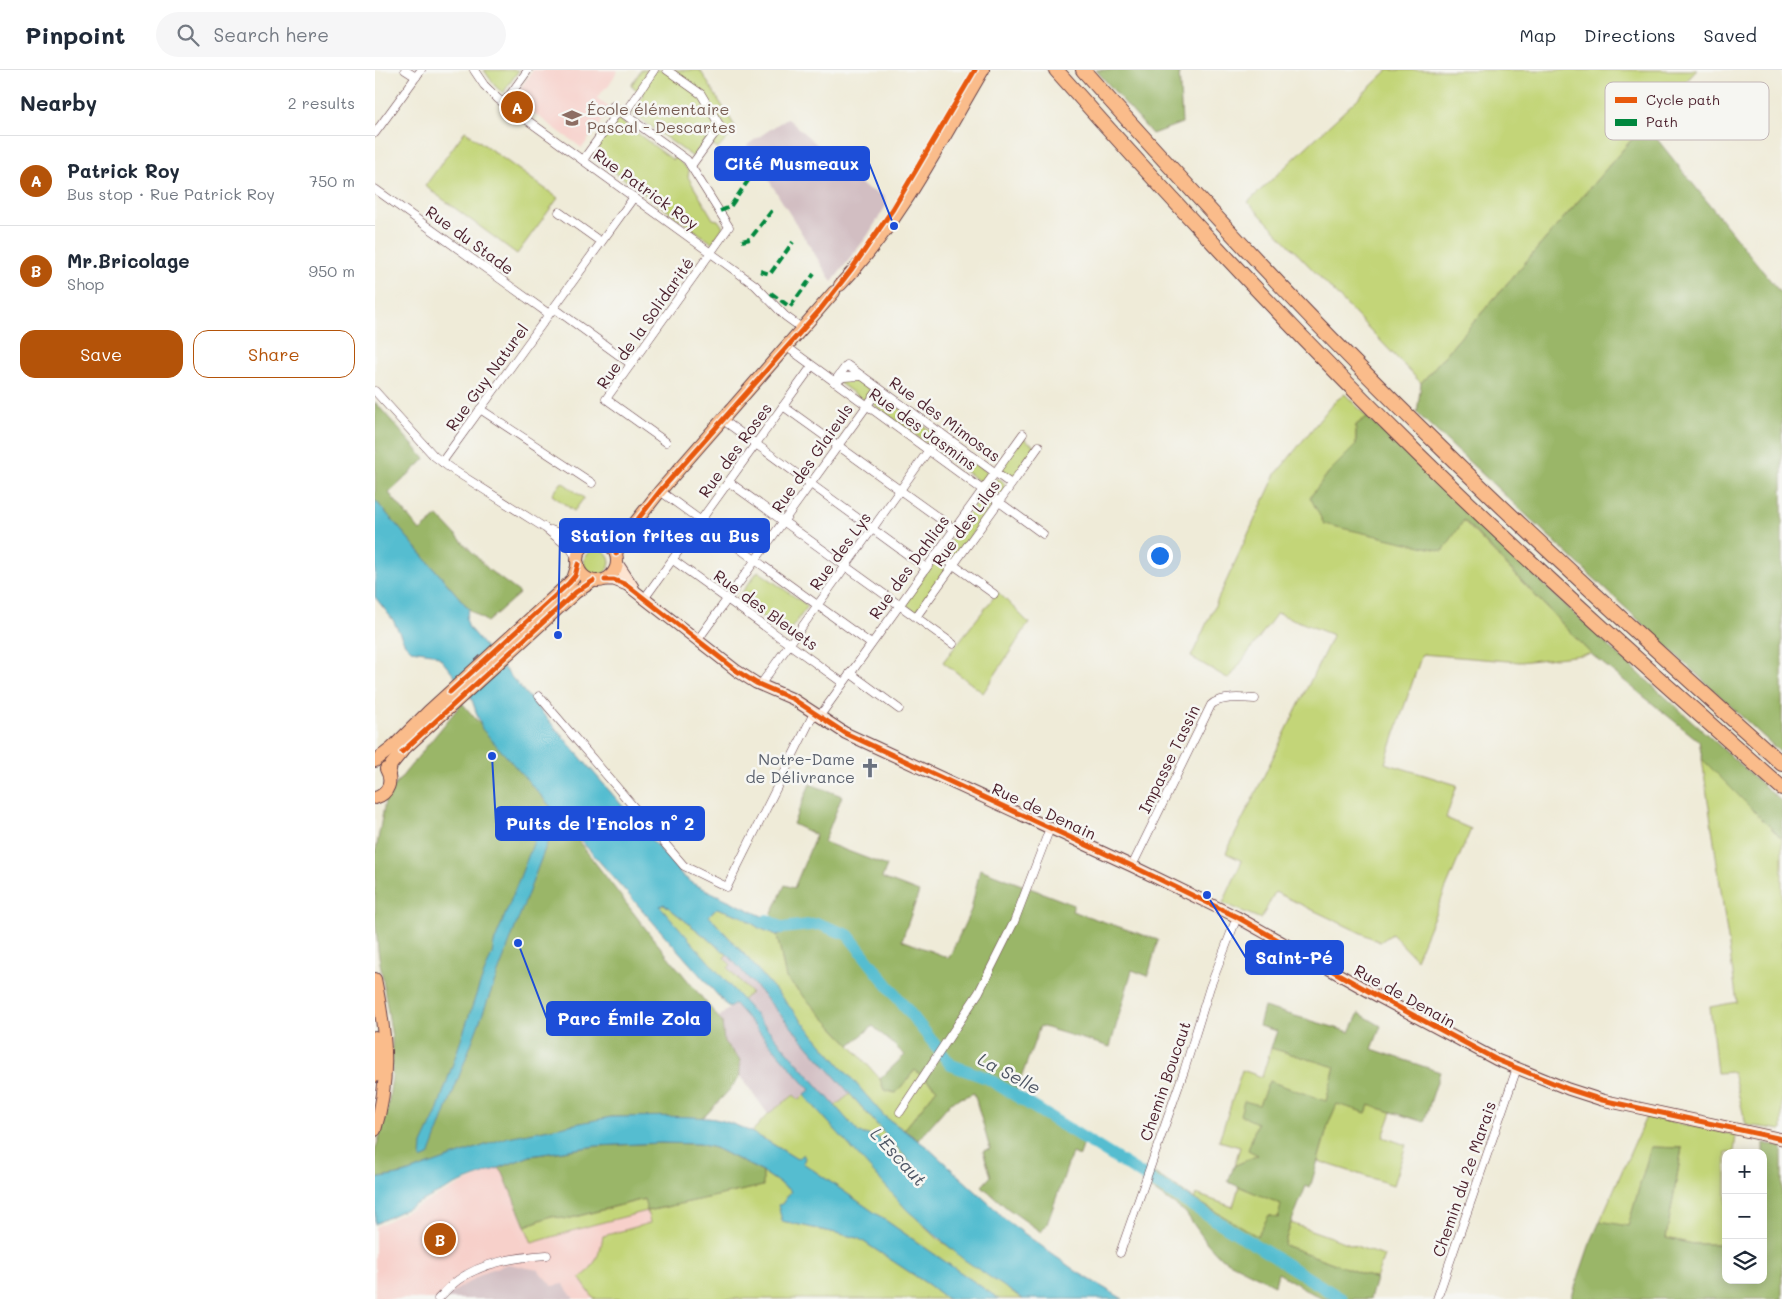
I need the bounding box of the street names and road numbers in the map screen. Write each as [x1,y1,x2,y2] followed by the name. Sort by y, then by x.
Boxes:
[590,143,703,234] street label: Rue Patrick Roy
[422,200,519,279] street label: Rue du Stade
[591,253,698,393] street label: Rue de la Solidarité
[441,319,533,435] street label: Rue Guy Naturel
[886,371,1005,466] street label: Rue des Mimosas
[865,383,981,475] street label: Rue des Jasmins
[693,398,776,501] street label: Rue des Roses
[766,399,857,516] street label: Rue des Glaieuls
[927,475,1004,570] street label: Rue des Lilas
[804,508,875,594] street label: Rue des Lys
[864,511,953,623] street label: Rue des Dahlias
[710,565,823,655] street label: Rue des Bleuets
[1133,701,1204,817] street label: Impasse Tassin
[989,777,1100,844] street label: Rue de Denain
[1351,959,1460,1032] street label: Rue de Denain
[1134,1018,1195,1144] street label: Chemin Boucaut
[1427,1098,1500,1259] street label: Chemin du 2e Marais

